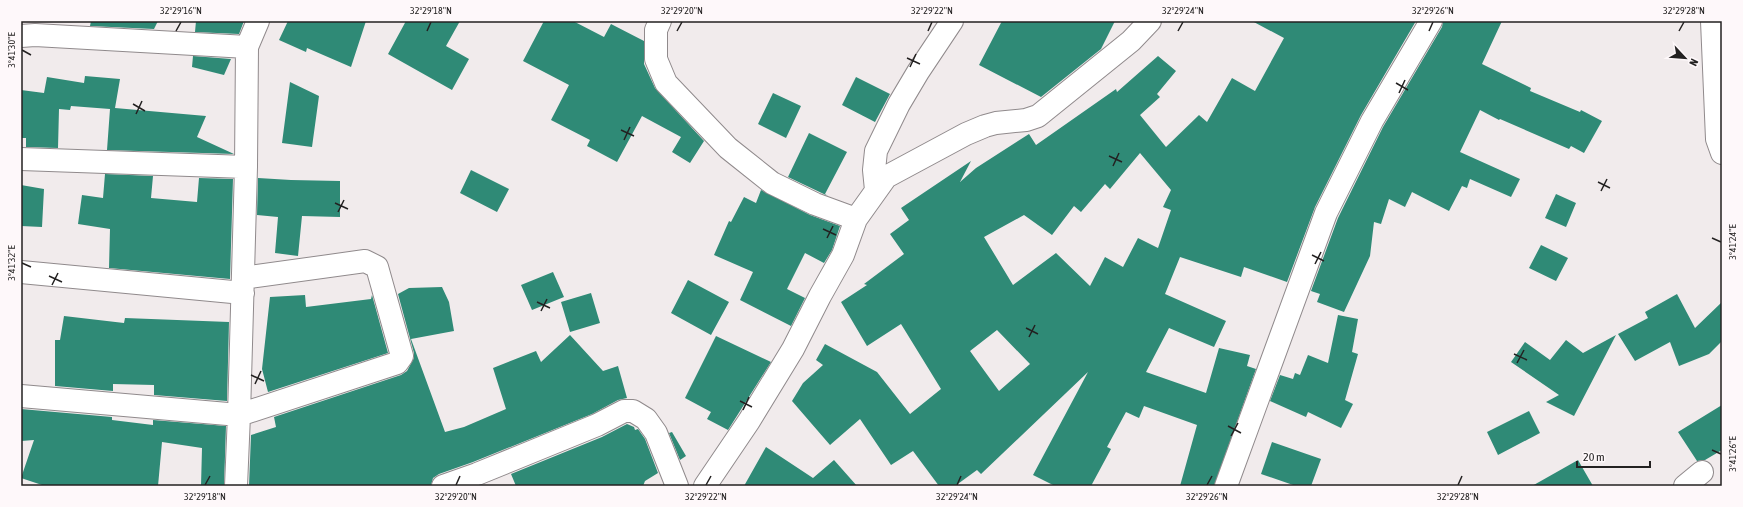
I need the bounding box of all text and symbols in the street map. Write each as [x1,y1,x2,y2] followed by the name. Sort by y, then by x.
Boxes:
[160,5,202,16] text: 32°29'16"N
[410,5,452,16] text: 32°29'18"N
[661,5,703,16] text: 32°29'20"N
[911,5,953,16] text: 32°29'22"N
[1162,5,1204,16] text: 32°29'24"N
[1412,5,1454,16] text: 32°29'26"N
[1663,5,1705,16] text: 32°29'28"N
[6,32,17,68] text: 3°41'30"E
[1665,38,1705,78] north arrow
[1687,57,1701,68] text: N
[1727,224,1738,260] text: 3°41'24"E
[6,245,17,281] text: 3°41'32"E
[1727,436,1738,472] text: 3°41'26"E
[1577,443,1650,469] scale bar
[1583,450,1605,464] text: 20 m
[184,491,226,502] text: 32°29'18"N
[435,491,477,502] text: 32°29'20"N
[685,491,727,502] text: 32°29'22"N
[936,491,978,502] text: 32°29'24"N
[1186,491,1228,502] text: 32°29'26"N
[1437,491,1479,502] text: 32°29'28"N

